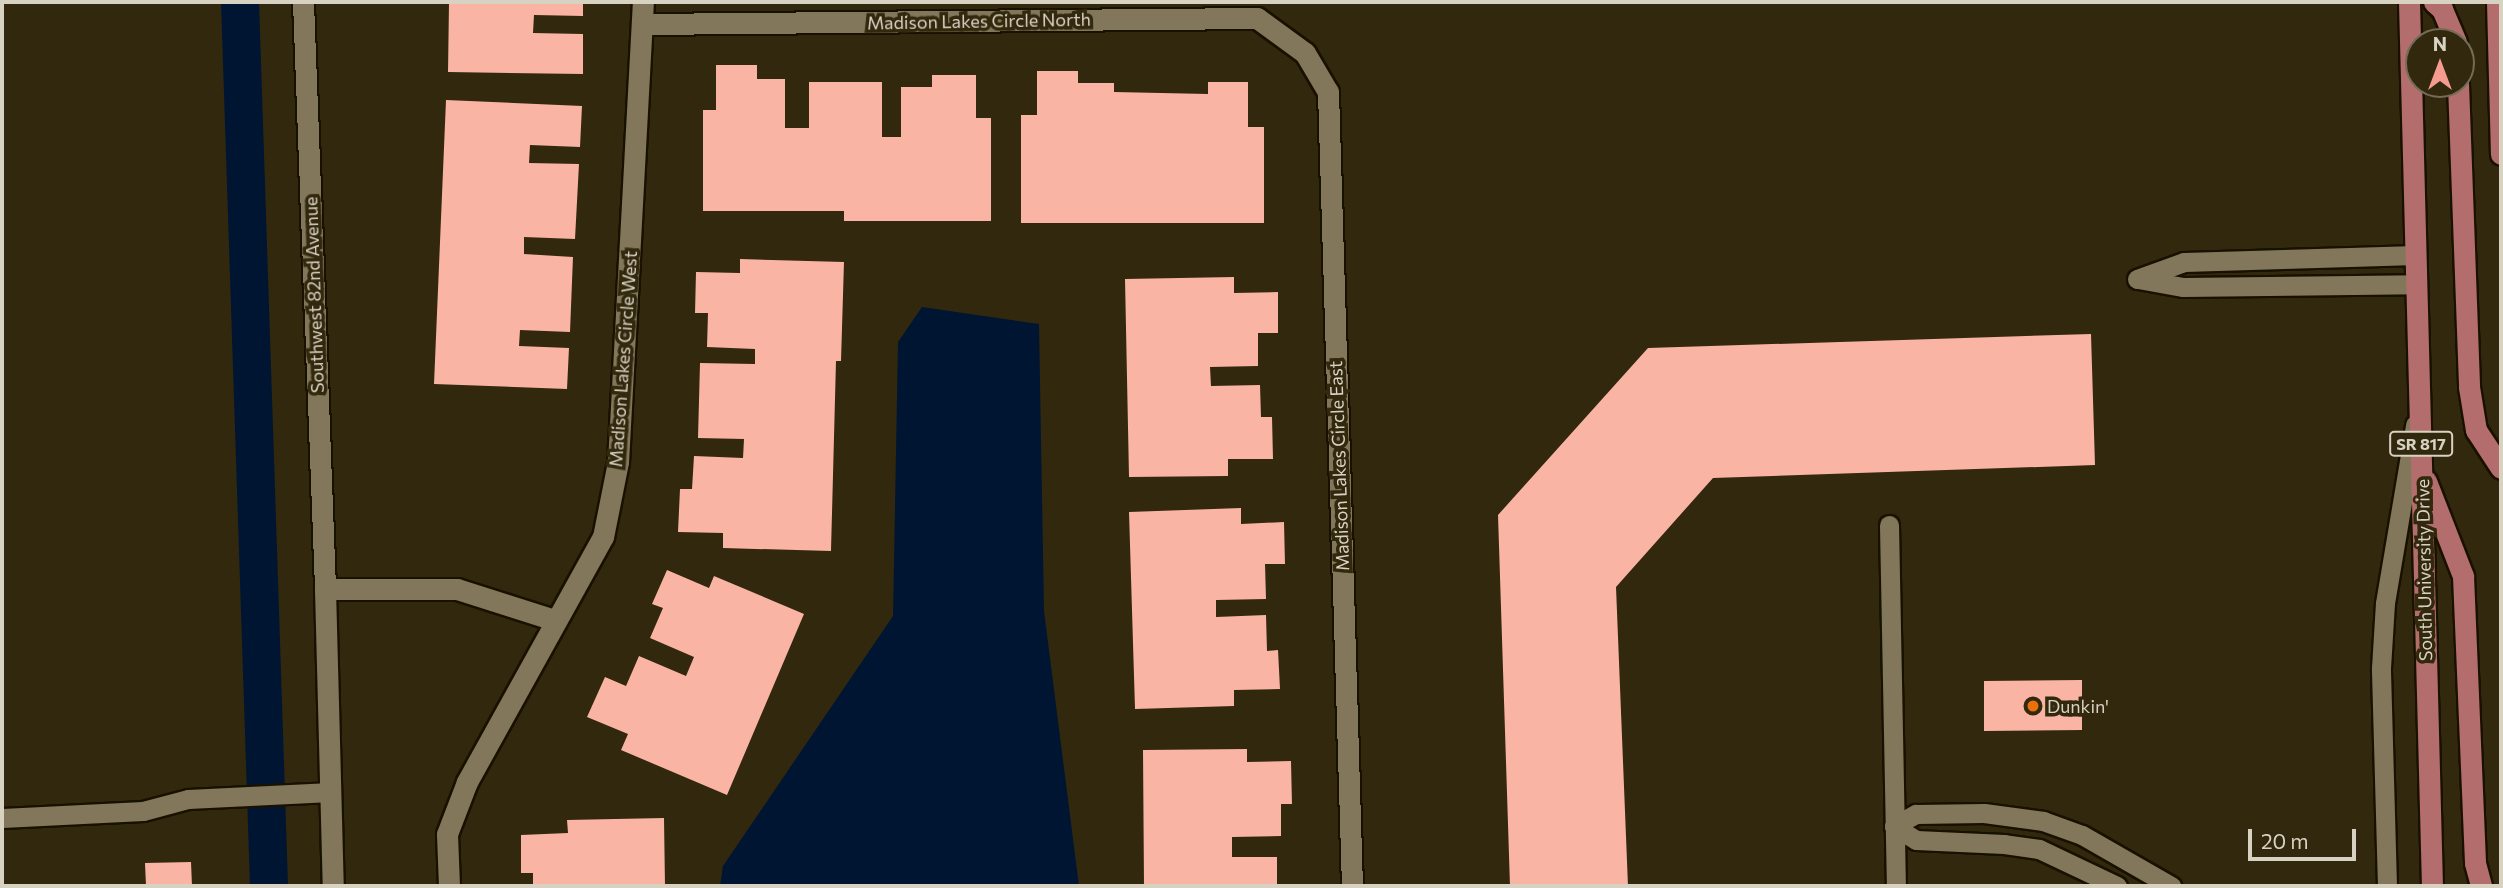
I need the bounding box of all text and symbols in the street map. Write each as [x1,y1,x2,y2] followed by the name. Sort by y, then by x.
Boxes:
[867,8,1091,34] street label: Madison Lakes Circle North
[2405,28,2475,98] north arrow
[2433,32,2447,55] text: N
[300,196,328,394] street label: Southwest 82nd Avenue
[605,250,641,468] street label: Madison Lakes Circle West
[1325,361,1353,571] street label: Madison Lakes Circle East
[2388,432,2454,457] road number: SR 817
[2412,479,2436,661] street label: South University Drive
[2047,695,2109,717] place label: Dunkin'
[2025,698,2041,714] marker: Dunkin'
[2251,814,2360,858] scale bar
[2261,828,2309,853] text: 20 m

